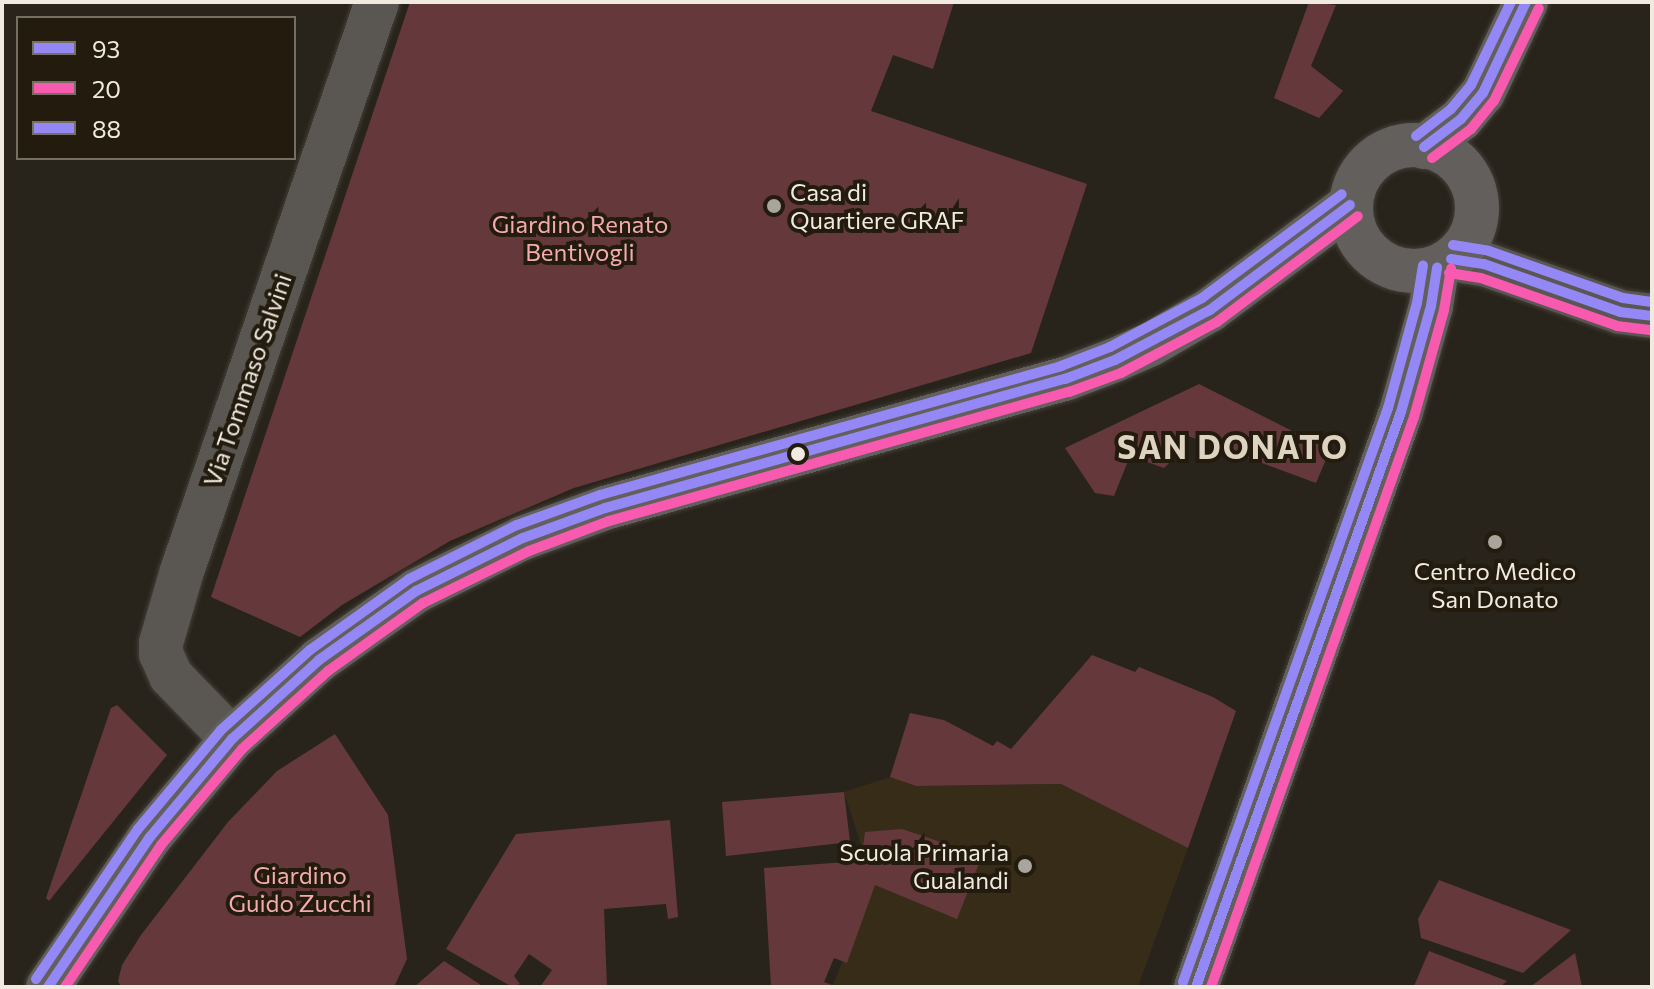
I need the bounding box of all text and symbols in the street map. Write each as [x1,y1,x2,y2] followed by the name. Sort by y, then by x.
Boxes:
[16,16,296,160] legend
[92,34,120,63] text: 93
[92,74,121,103] text: 20
[92,114,121,143] text: 88
[790,178,964,234] place label: Casa di Quartiere GRAF
[765,197,783,215] marker: Casa di Quartiere GRAF
[492,210,668,266] park label: Giardino Renato Bentivogli
[197,270,297,490] street label: Via Tommaso Salvini
[1117,427,1349,465] district label: SAN DONATO
[790,446,806,462] unlabelled marker
[1484,531,1506,553] marker: Centro Medico San Donato
[1414,557,1576,613] place label: Centro Medico San Donato
[839,838,1009,894] place label: Scuola Primaria Gualandi
[1016,857,1034,875] marker: Scuola Primaria Gualandi
[228,861,372,917] park label: Giardino Guido Zucchi

